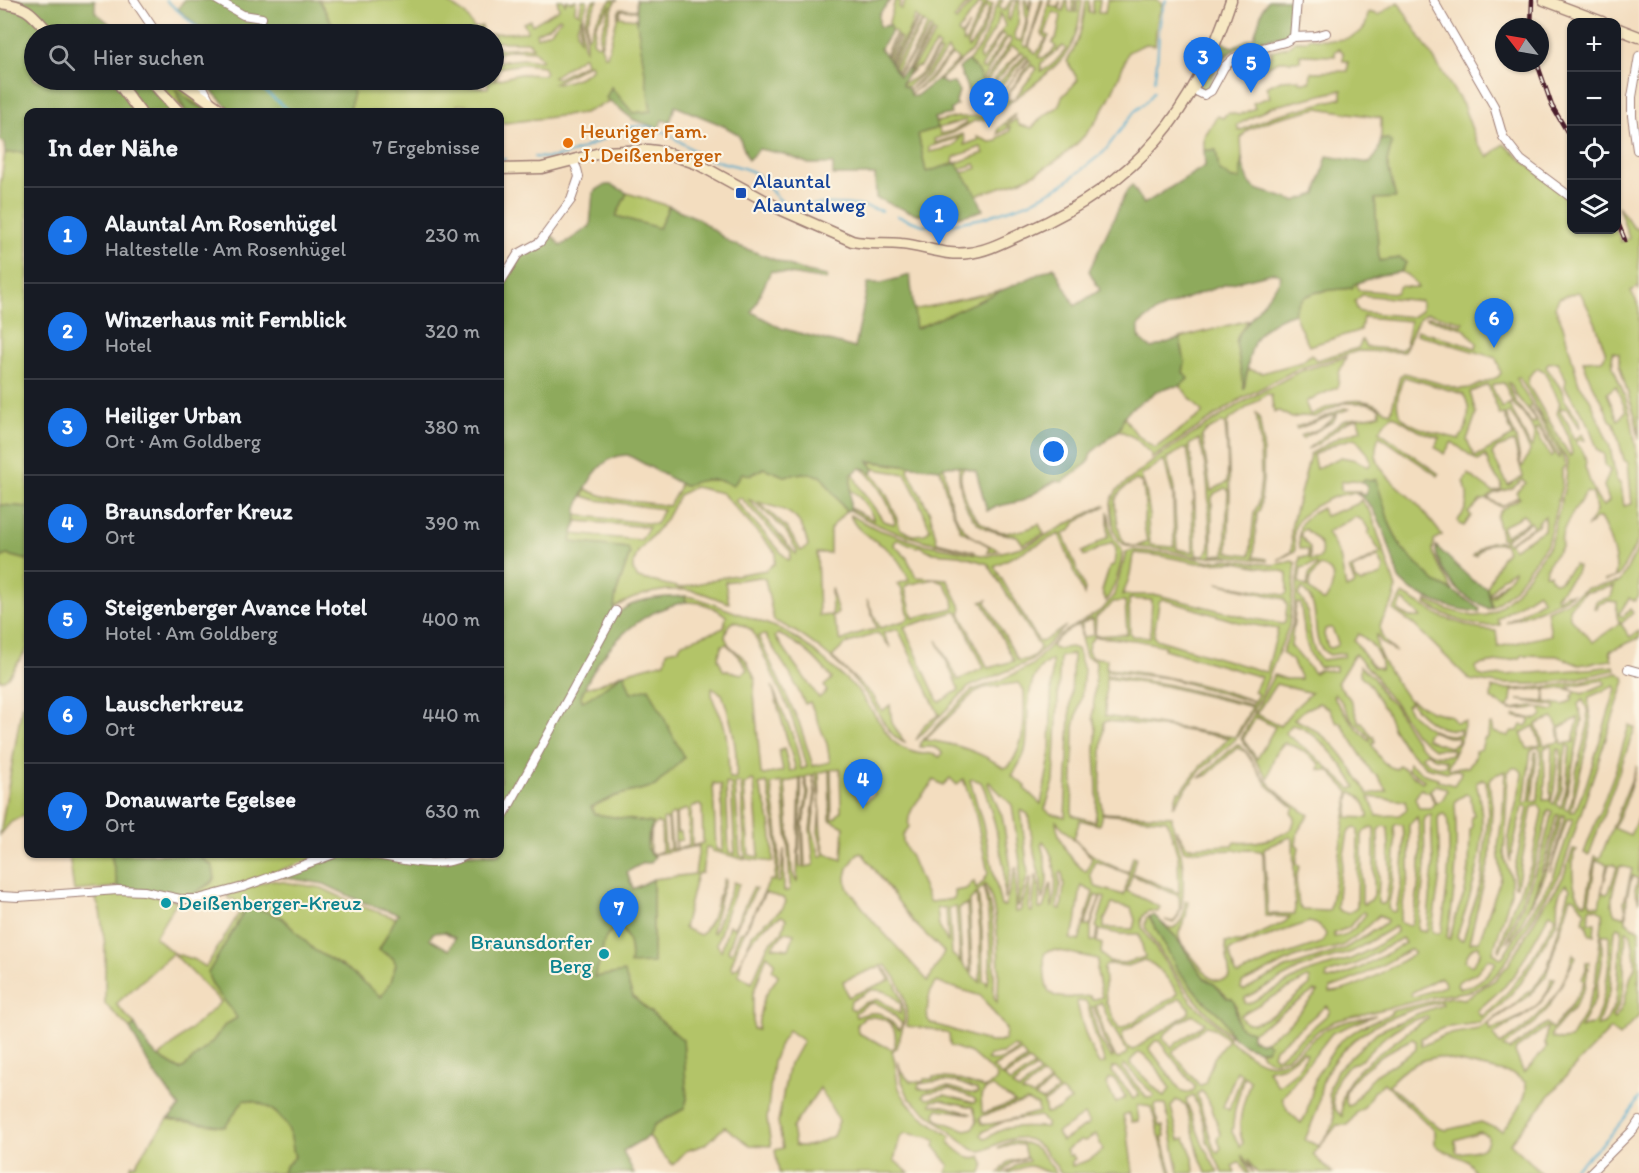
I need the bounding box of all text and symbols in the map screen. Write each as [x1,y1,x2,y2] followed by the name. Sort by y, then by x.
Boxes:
[1495,18,1549,72] north arrow
[1567,18,1621,234] map controls
[1567,18,1621,72] button: +
[24,24,504,90] search box
[1184,38,1222,87] pin: 3
[45,41,78,74] icon: search
[93,44,204,71] text: Hier suchen
[1232,44,1270,93] pin: 5
[1567,72,1621,126] button: −
[970,78,1008,128] pin: 2
[580,118,722,167] place label: Heuriger Fam. J. Deißenberger
[1567,126,1621,180] button: locate
[48,131,178,163] text: In der Nähe
[373,135,480,159] text: 7 Ergebnisse
[561,136,575,150] marker: Heuriger Fam. J. Deißenberger
[753,168,866,217] place label: Alauntal Alauntalweg
[1567,180,1621,234] button: layers
[734,186,748,200] marker: Alauntal Alauntalweg
[920,196,958,245] pin: 1
[105,210,337,237] text: Alauntal Am Rosenhügel
[63,223,72,247] text: 1
[425,223,480,247] text: 230 m
[105,237,346,261] text: Haltestelle · Am Rosenhügel
[1474,298,1514,348] pin: 6
[105,306,346,333] text: Winzerhaus mit Fernblick
[62,319,73,343] text: 2
[425,319,480,343] text: 320 m
[105,333,152,357] text: Hotel
[105,402,242,429] text: Heiliger Urban
[62,415,73,439] text: 3
[425,415,480,439] text: 380 m
[105,429,261,453] text: Ort · Am Goldberg
[1039,437,1068,466] your location
[105,498,292,525] text: Braunsdorfer Kreuz
[61,511,74,535] text: 4
[425,511,480,535] text: 390 m
[105,525,135,549] text: Ort
[105,594,367,621] text: Steigenberger Avance Hotel
[62,607,73,631] text: 5
[422,607,480,631] text: 400 m
[105,621,278,645] text: Hotel · Am Goldberg
[105,690,243,717] text: Lauscherkreuz
[62,703,73,727] text: 6
[422,703,480,727] text: 440 m
[105,717,135,741] text: Ort
[844,760,882,809] pin: 4
[105,786,296,813] text: Donauwarte Egelsee
[63,799,72,823] text: 7
[425,799,480,823] text: 630 m
[105,813,135,837] text: Ort
[600,888,638,938] pin: 7
[178,890,362,915] place label: Deißenberger-Kreuz
[159,896,173,910] marker: Deißenberger-Kreuz
[471,929,593,978] place label: Braunsdorfer Berg
[597,947,611,961] marker: Braunsdorfer Berg

